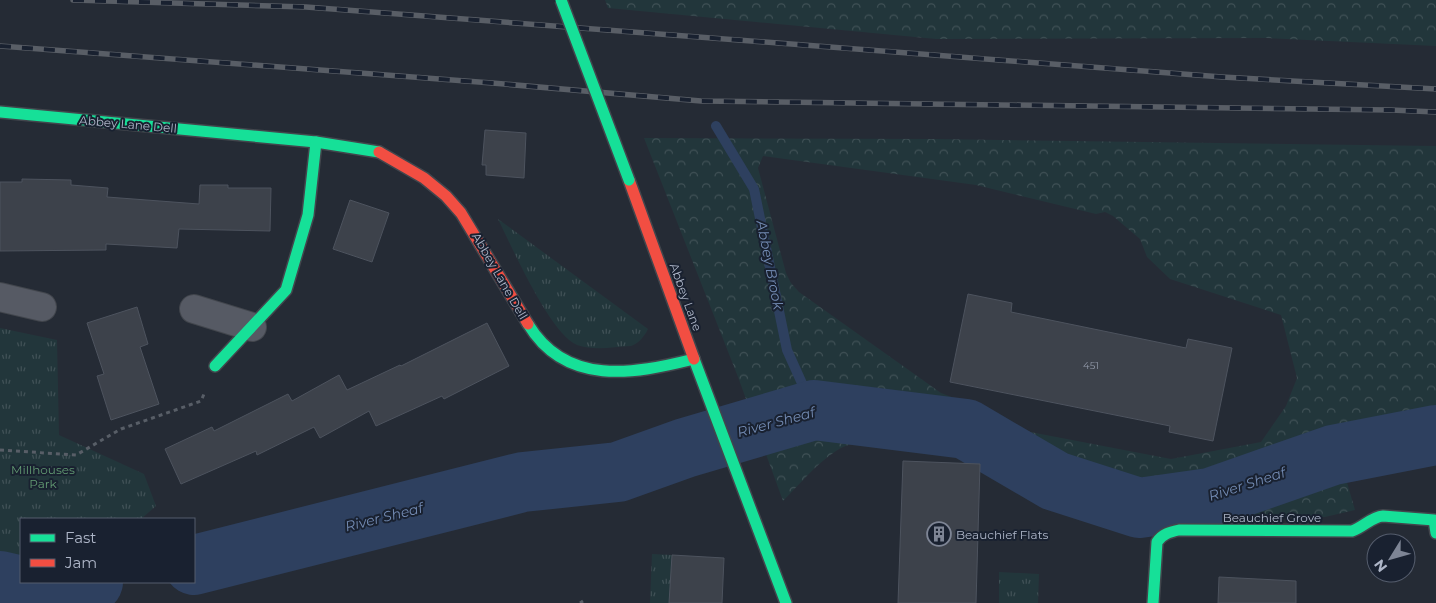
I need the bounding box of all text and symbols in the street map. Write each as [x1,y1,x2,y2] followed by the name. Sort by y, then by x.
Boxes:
[79,112,177,136] street label: Abbey Lane Dell
[752,218,788,312] water label: Abbey Brook
[469,230,531,322] street label: Abbey Lane Dell
[667,261,705,333] street label: Abbey Lane
[1083,359,1099,372] house number: 451
[735,402,819,441] water label: River Sheaf
[11,462,75,491] park label: Millhouses Park
[1206,462,1290,505] water label: River Sheaf
[343,498,427,535] water label: River Sheaf
[1223,510,1321,525] street label: Beauchief Grove
[20,518,195,583] legend
[926,521,952,547] building icon: Beauchief Flats
[956,527,1048,542] place label: Beauchief Flats
[65,528,96,547] text: Fast
[1366,533,1416,583] north arrow
[64,553,97,572] text: Jam
[1370,556,1391,576] text: N

